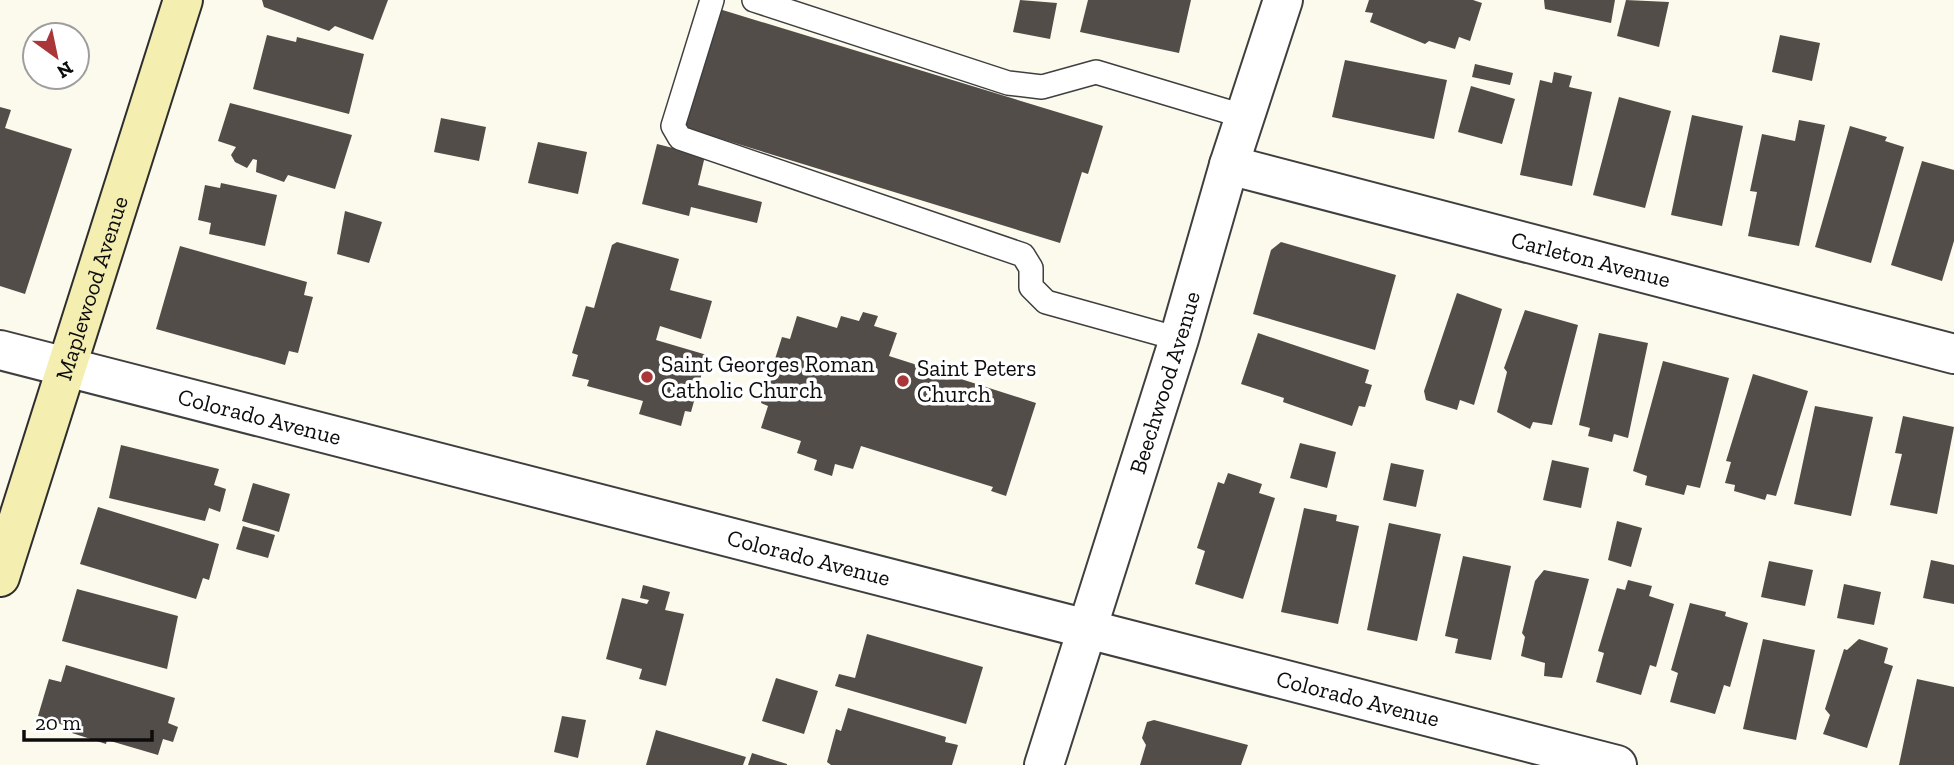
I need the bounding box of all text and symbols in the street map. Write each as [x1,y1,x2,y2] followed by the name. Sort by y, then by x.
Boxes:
[21,21,91,91] north arrow
[53,56,77,83] text: N
[49,193,134,384] street label: Maplewood Avenue
[1508,225,1673,294] street label: Carleton Avenue
[1123,288,1206,477] street label: Beechwood Avenue
[661,350,874,404] place label: Saint Georges Roman Catholic Church
[917,354,1036,408] place label: Saint Peters Church
[639,369,655,385] marker: Saint Georges Roman Catholic Church
[895,373,911,389] marker: Saint Peters Church
[175,382,344,451] street label: Colorado Avenue
[724,523,893,592] street label: Colorado Avenue
[1273,664,1442,733] street label: Colorado Avenue
[24,698,152,742] scale bar
[35,710,81,735] text: 20 m

